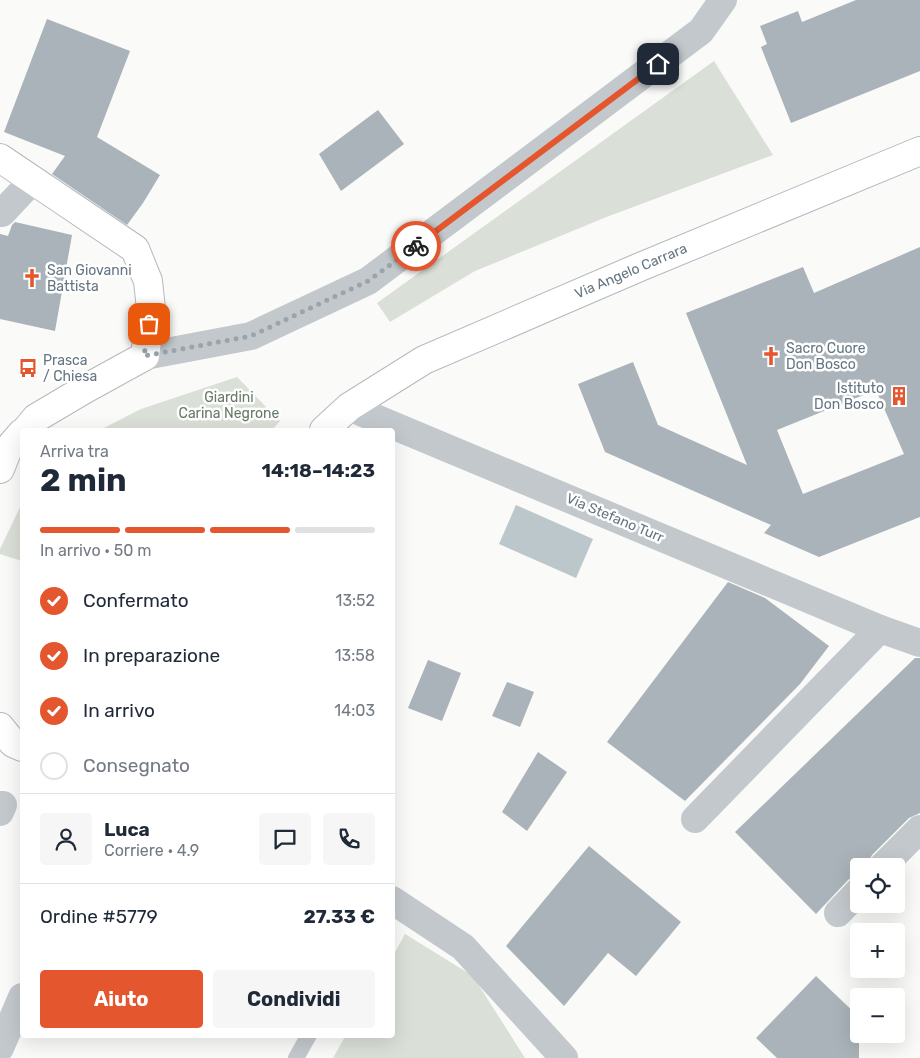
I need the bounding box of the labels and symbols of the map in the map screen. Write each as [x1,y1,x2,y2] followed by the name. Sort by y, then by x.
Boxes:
[637,43,679,85] pin
[391,221,441,271] courier
[572,240,690,302] street label: Via Angelo Carrara
[47,262,132,295] place label: San Giovanni Battista
[21,267,43,289] church icon: San Giovanni Battista
[128,303,170,345] pin
[786,340,866,373] place label: Sacro Cuore Don Bosco
[760,345,782,367] church icon: Sacro Cuore Don Bosco
[43,352,97,385] place label: Prasca / Chiesa
[17,357,39,379] bus stop icon: Prasca / Chiesa
[814,380,884,413] place label: Istituto Don Bosco
[888,385,910,407] building icon: Istituto Don Bosco
[179,389,280,422] park label: Giardini Carina Negrone
[564,490,667,546] street label: Via Stefano Turr

